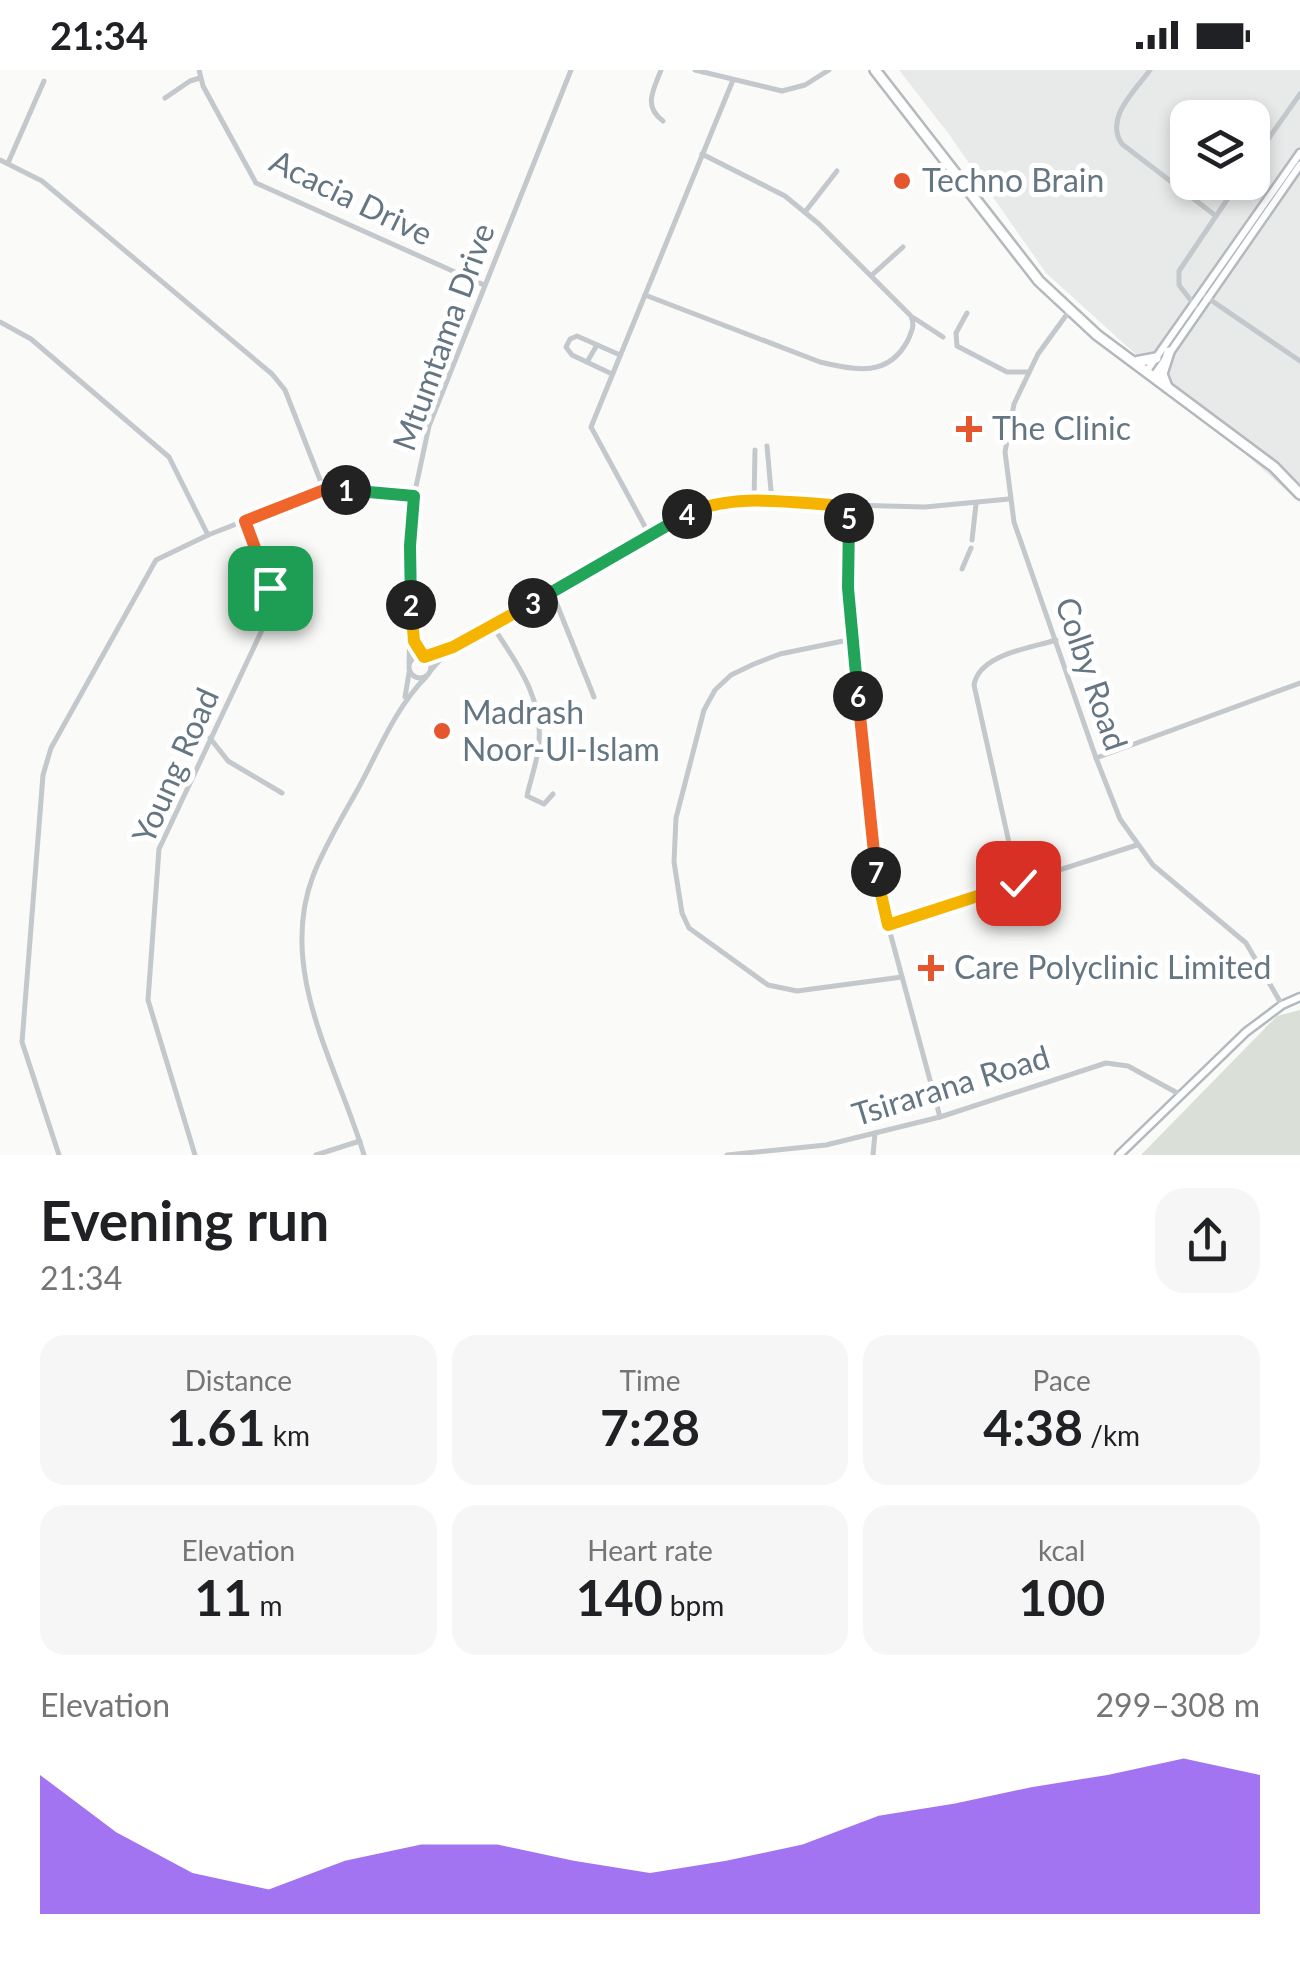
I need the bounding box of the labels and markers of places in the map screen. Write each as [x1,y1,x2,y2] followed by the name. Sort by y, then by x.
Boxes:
[922,160,1104,199] place label: Techno Brain
[891,170,913,192] marker: Techno Brain
[992,408,1131,447] place label: The Clinic
[956,416,982,442] marker: The Clinic
[321,465,371,515] pin: 1
[662,489,712,539] pin: 4
[824,493,874,543] pin: 5
[228,546,313,631] pin
[508,578,558,628] pin: 3
[386,580,436,630] pin: 2
[833,671,883,721] pin: 6
[462,692,660,768] place label: Madrash Noor-Ul-Islam
[431,720,453,742] marker: Madrash Noor-Ul-Islam
[976,841,1061,926] pin
[851,847,901,897] pin: 7
[954,947,1271,986] place label: Care Polyclinic Limited
[918,955,944,981] marker: Care Polyclinic Limited

